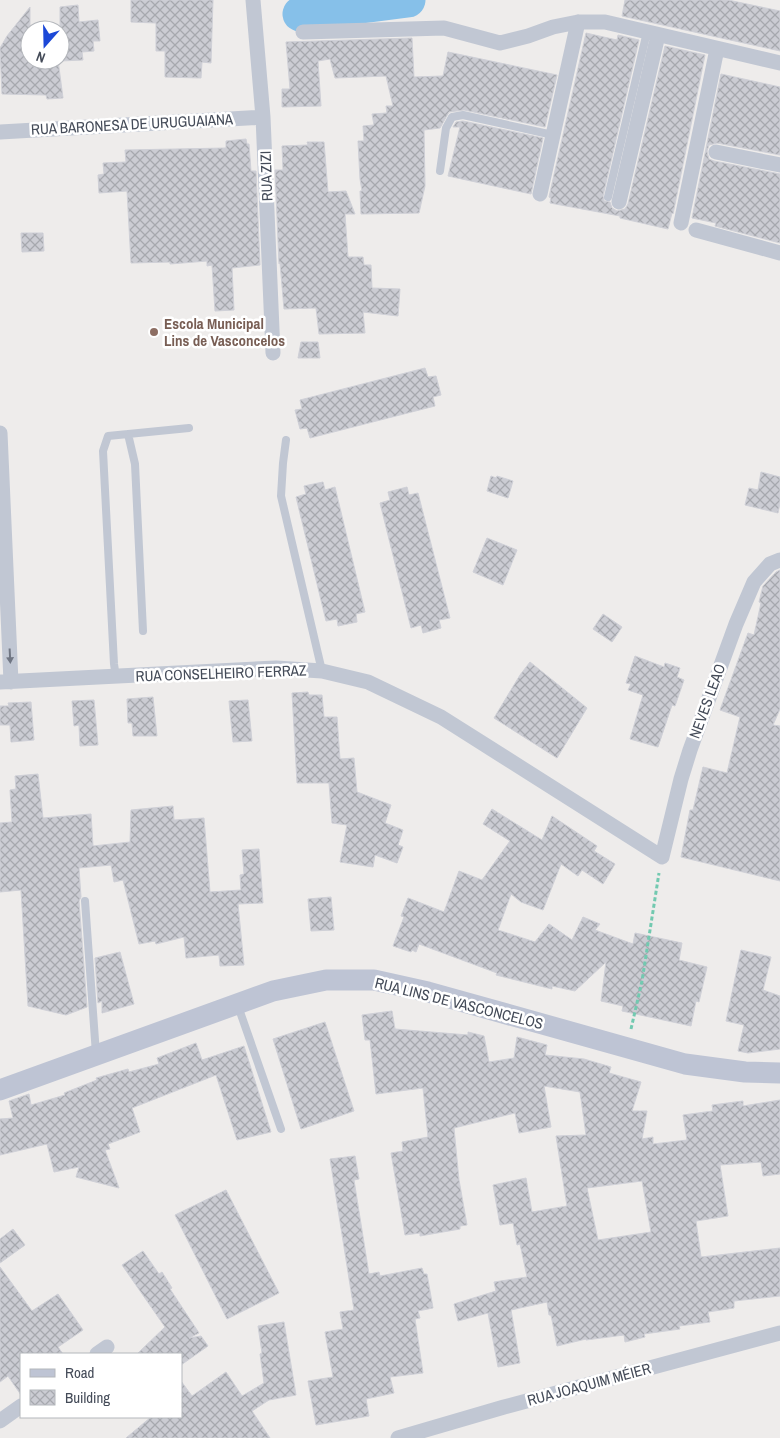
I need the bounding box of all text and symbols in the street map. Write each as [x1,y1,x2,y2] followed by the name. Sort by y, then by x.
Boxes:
[20,20,70,70] north arrow
[34,47,48,67] text: N
[30,108,234,140] street label: RUA BARONESA DE URUGUAIANA
[255,150,277,202] street label: RUA ZIZI
[164,313,285,351] place label: Escola Municipal Lins de Vasconcelos
[148,326,160,338] marker: Escola Municipal Lins de Vasconcelos
[6,648,14,664] one-way arrow
[135,660,307,686] street label: RUA CONSELHEIRO FERRAZ
[684,661,730,741] street label: NEVES LEAO
[373,972,545,1034] street label: RUA LINS DE VASCONCELOS
[20,1353,182,1418] legend
[525,1357,653,1411] street label: RUA JOAQUIM MÉIER
[65,1362,94,1383] text: Road
[65,1387,110,1408] text: Building

